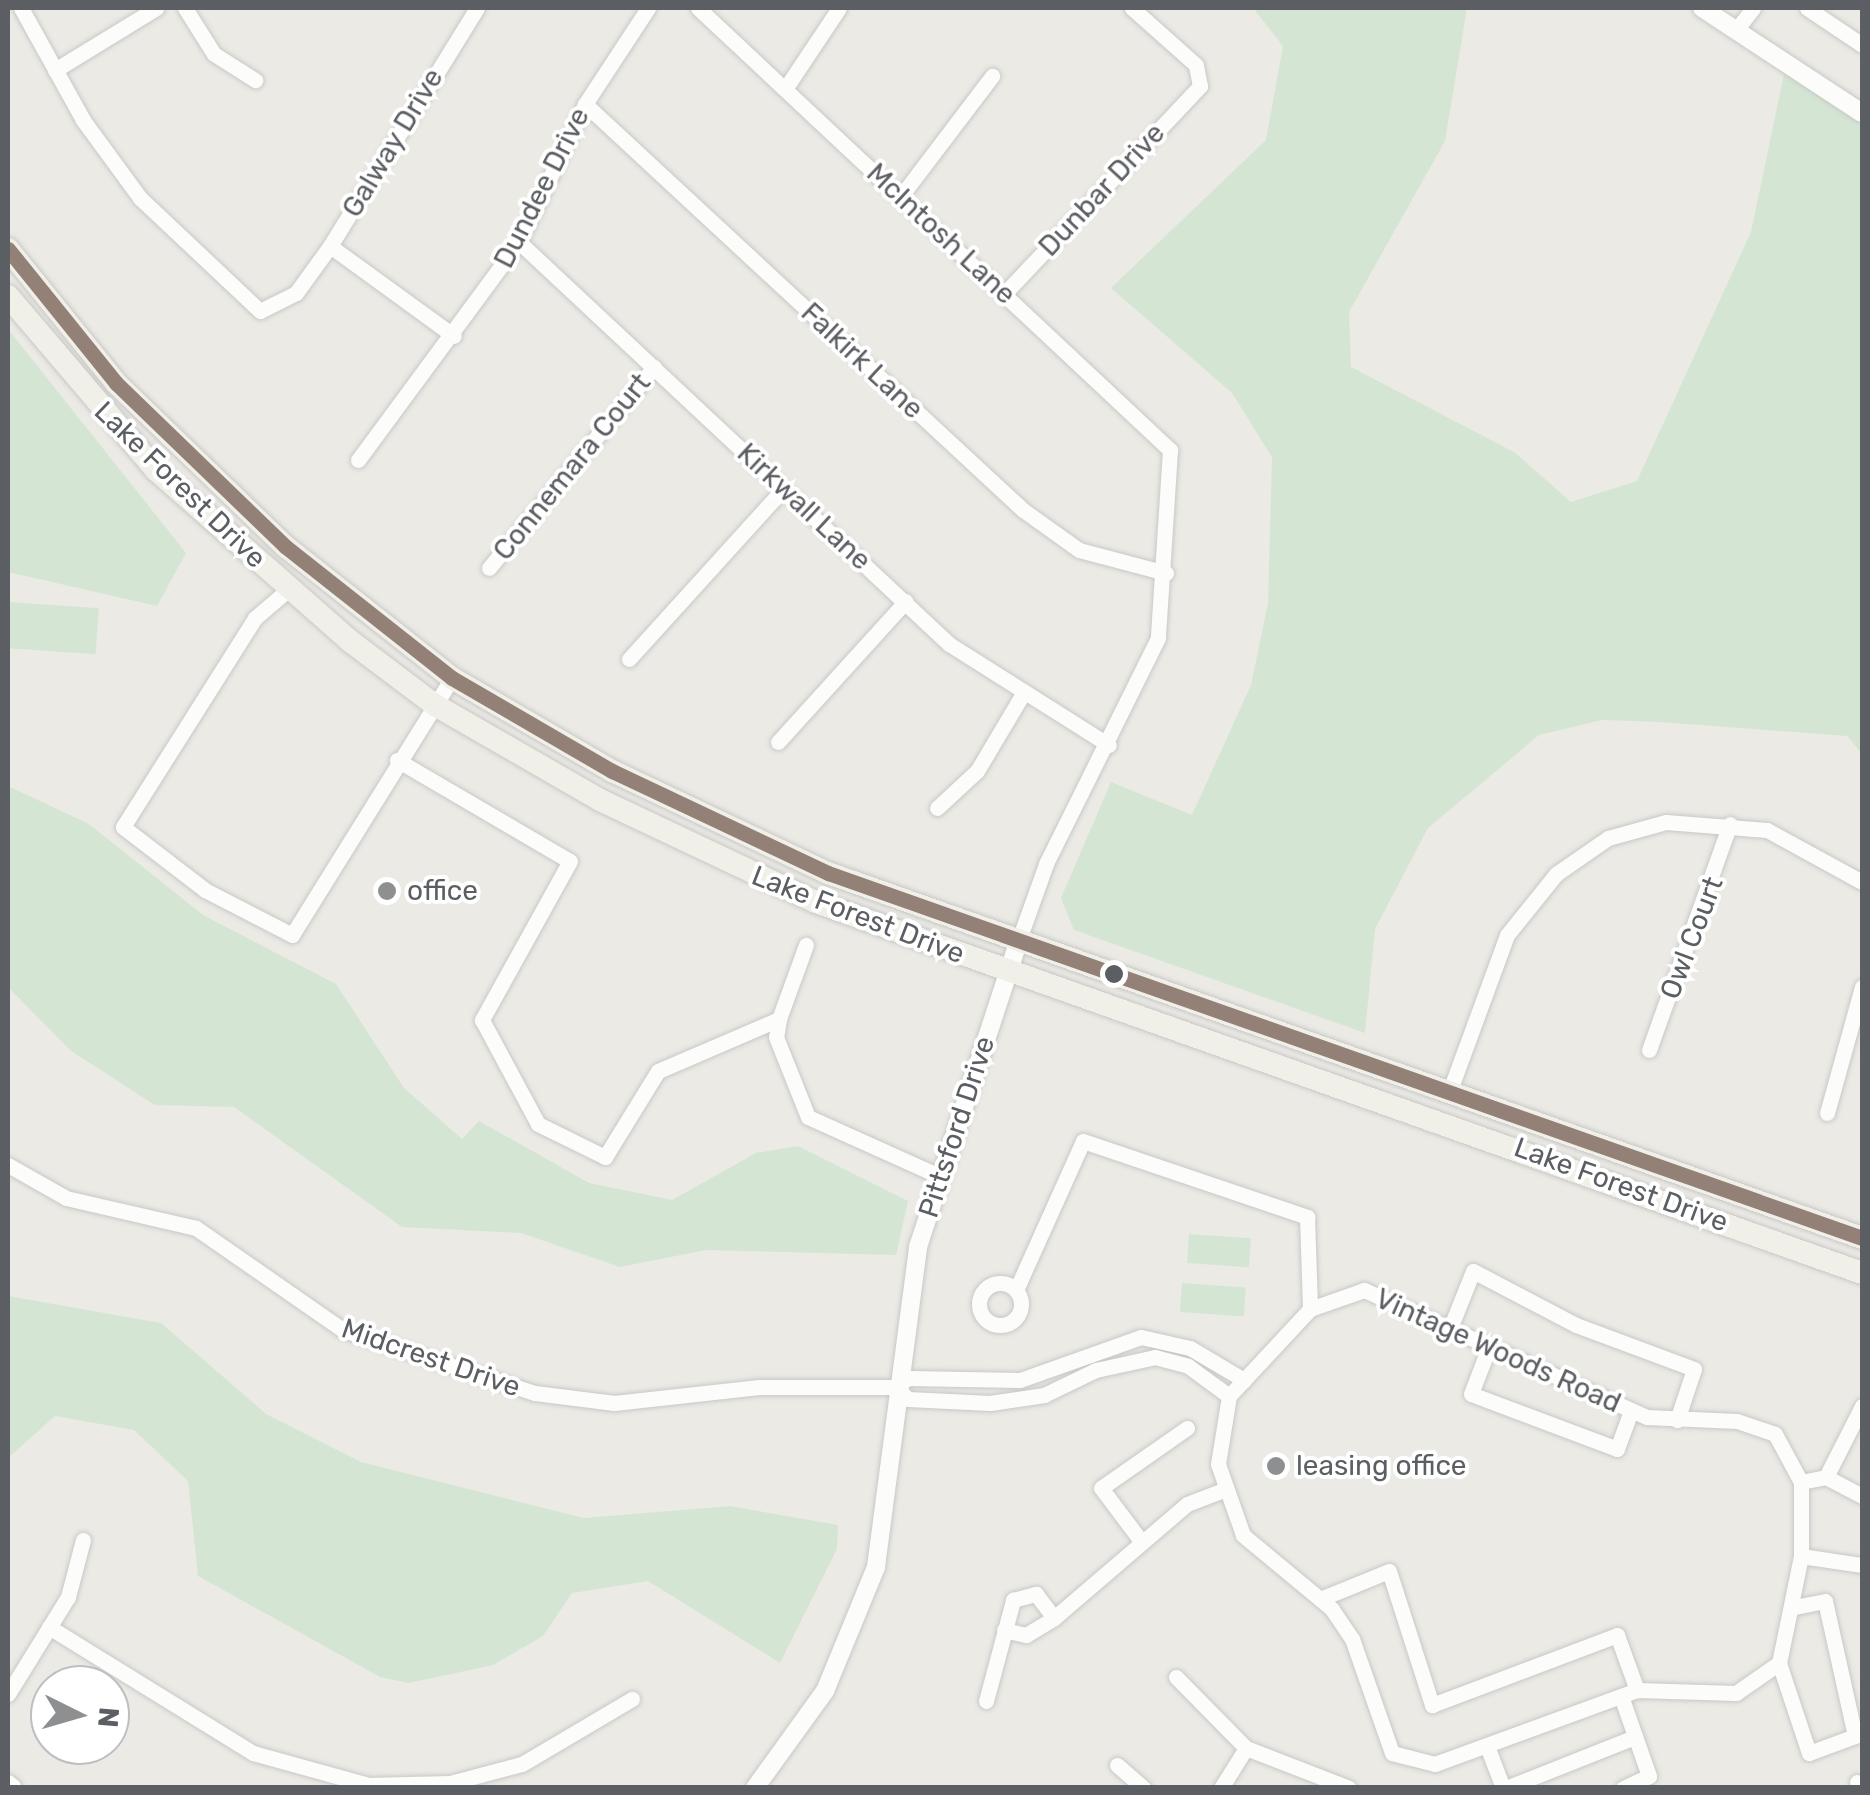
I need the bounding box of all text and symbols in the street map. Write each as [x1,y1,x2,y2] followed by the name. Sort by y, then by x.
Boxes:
[335,62,451,224] street label: Galway Drive
[487,102,597,274] street label: Dundee Drive
[1032,116,1172,264] street label: Dunbar Drive
[860,157,1022,311] street label: McIntosh Lane
[794,296,930,426] street label: Falkirk Lane
[486,367,658,567] street label: Connemara Court
[87,395,273,575] street label: Lake Forest Drive
[730,437,878,577] street label: Kirkwall Lane
[747,859,969,971] street label: Lake Forest Drive
[1653,872,1731,1004] street label: Owl Court
[407,874,478,908] place label: office
[376,880,398,902] marker: office
[1104,964,1124,984] unlabelled marker
[912,1032,1002,1222] street label: Pittsford Drive
[1509,1131,1733,1239] street label: Lake Forest Drive
[1370,1282,1626,1420] street label: Vintage Woods Road
[337,1312,525,1404] street label: Midcrest Drive
[1296,1449,1467,1483] place label: leasing office
[1265,1455,1287,1477] marker: leasing office
[30,1665,130,1765] north arrow
[91,1706,126,1729] text: N

